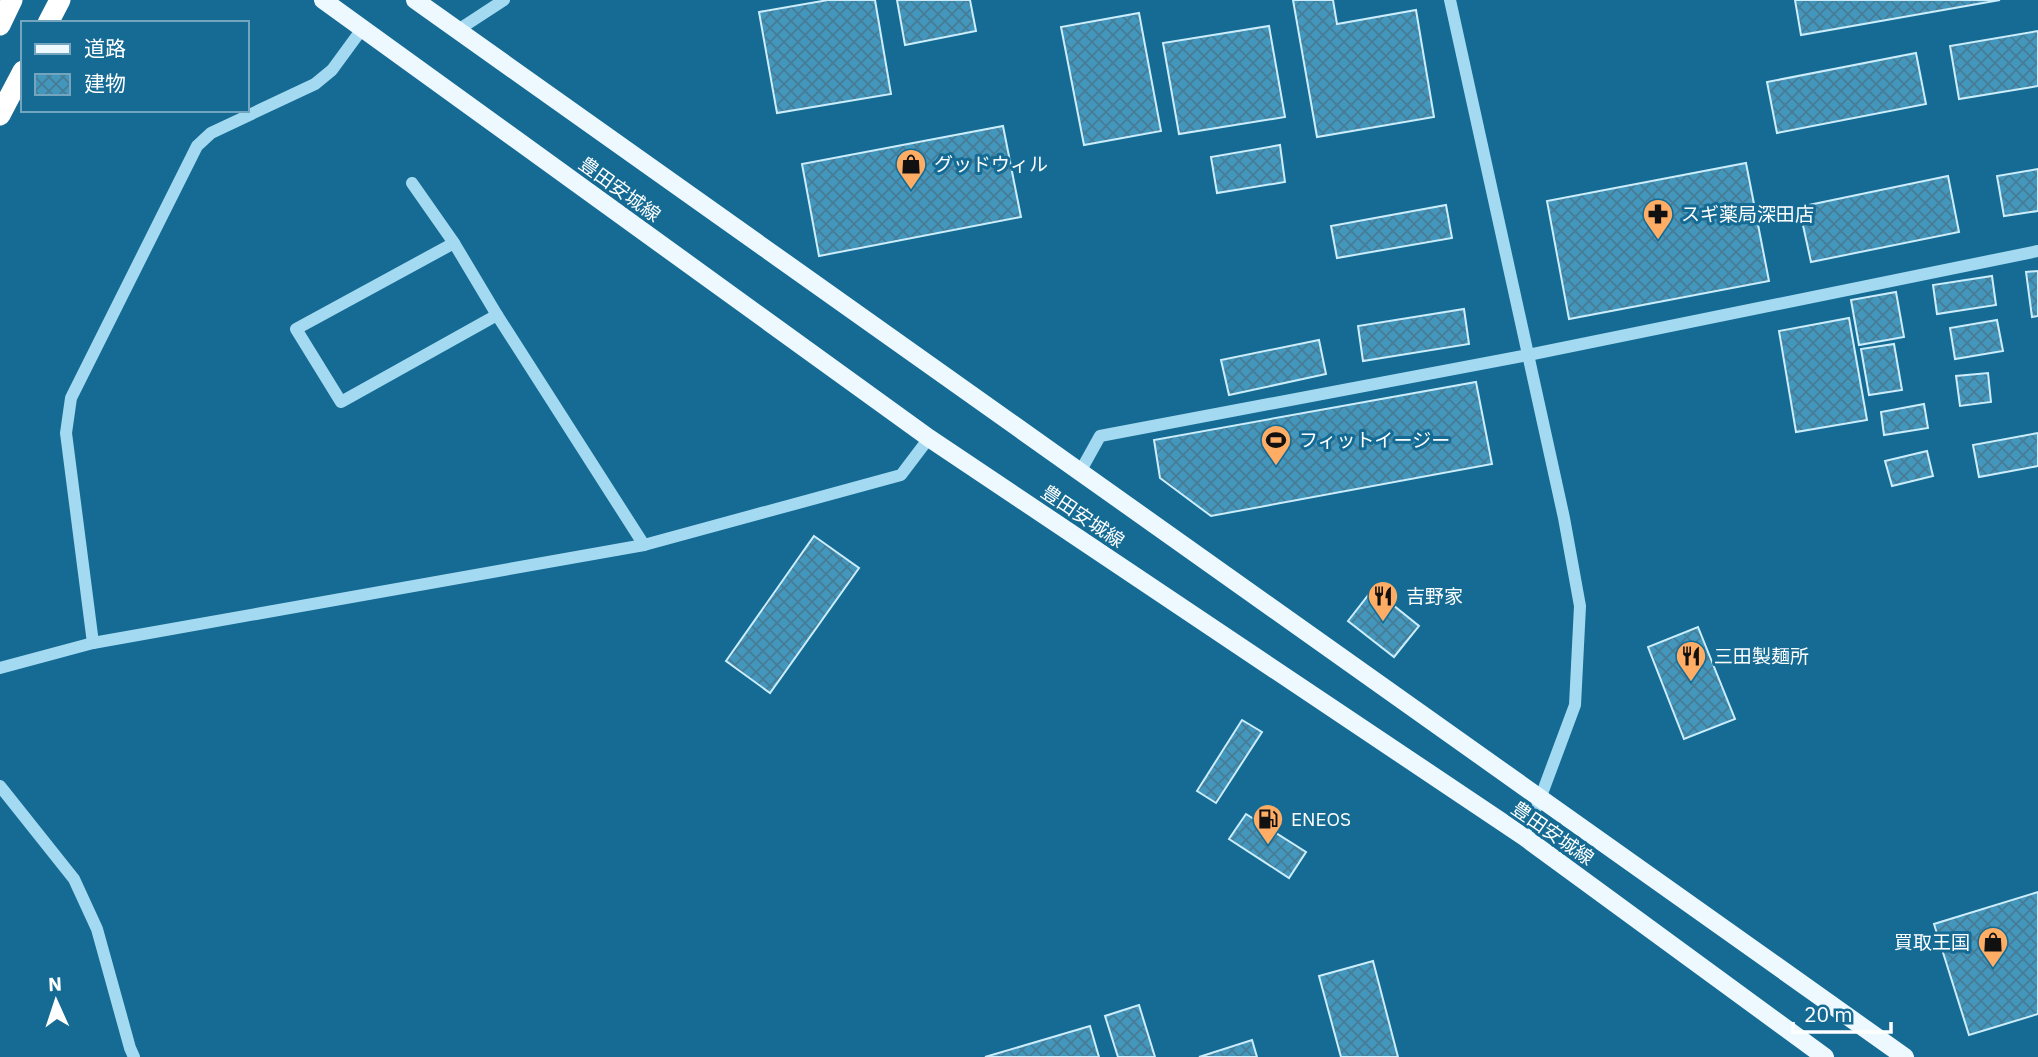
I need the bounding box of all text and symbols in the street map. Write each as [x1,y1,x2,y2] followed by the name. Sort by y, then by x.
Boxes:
[21,21,248,112] legend
[84,34,126,62] text: 道路
[84,69,126,97] text: 建物
[894,147,928,191] shop icon: グッドウィル
[575,151,665,227] street label: 豊田安城線
[934,152,1048,176] place label: グッドウィル
[1641,197,1675,241] pharmacy icon: スギ薬局深田店
[1681,202,1814,226] place label: スギ薬局深田店
[1259,423,1293,467] sports icon: フィットイージー
[1299,428,1450,452] place label: フィットイージー
[1037,479,1129,553] street label: 豊田安城線
[1366,579,1400,623] restaurant icon: 吉野家
[1406,584,1463,608] place label: 吉野家
[1674,639,1708,683] restaurant icon: 三田製麺所
[1714,644,1809,668] place label: 三田製麺所
[1507,796,1599,870] street label: 豊田安城線
[1251,802,1285,846] fuel station icon: ENEOS
[1291,807,1351,831] place label: ENEOS
[1976,925,2010,969] shop icon: 買取王国
[1894,930,1970,954] place label: 買取王国
[21,966,91,1036] north arrow
[48,972,63,996] text: N
[1793,990,1891,1034] scale bar
[1804,1000,1853,1028] text: 20 m

